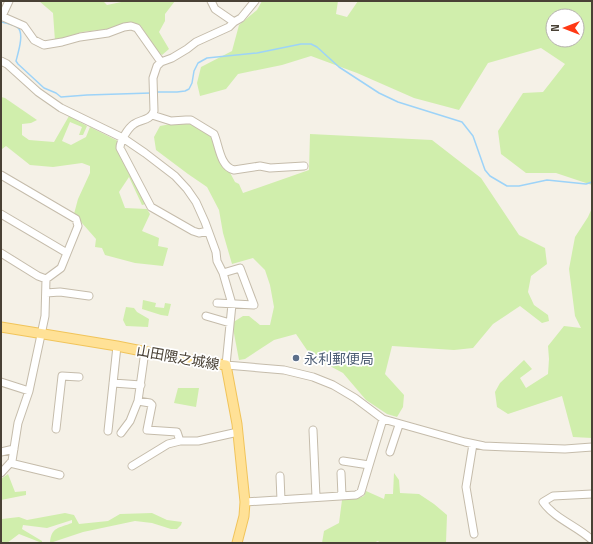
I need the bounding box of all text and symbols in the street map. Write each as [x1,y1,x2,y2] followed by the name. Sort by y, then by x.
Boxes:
[545,8,585,48] north arrow
[547,24,563,32] text: N
[135,339,221,375] street label: 山田隈之城線
[304,348,374,369] place label: 永利郵便局
[291,353,301,363] marker: 永利郵便局

